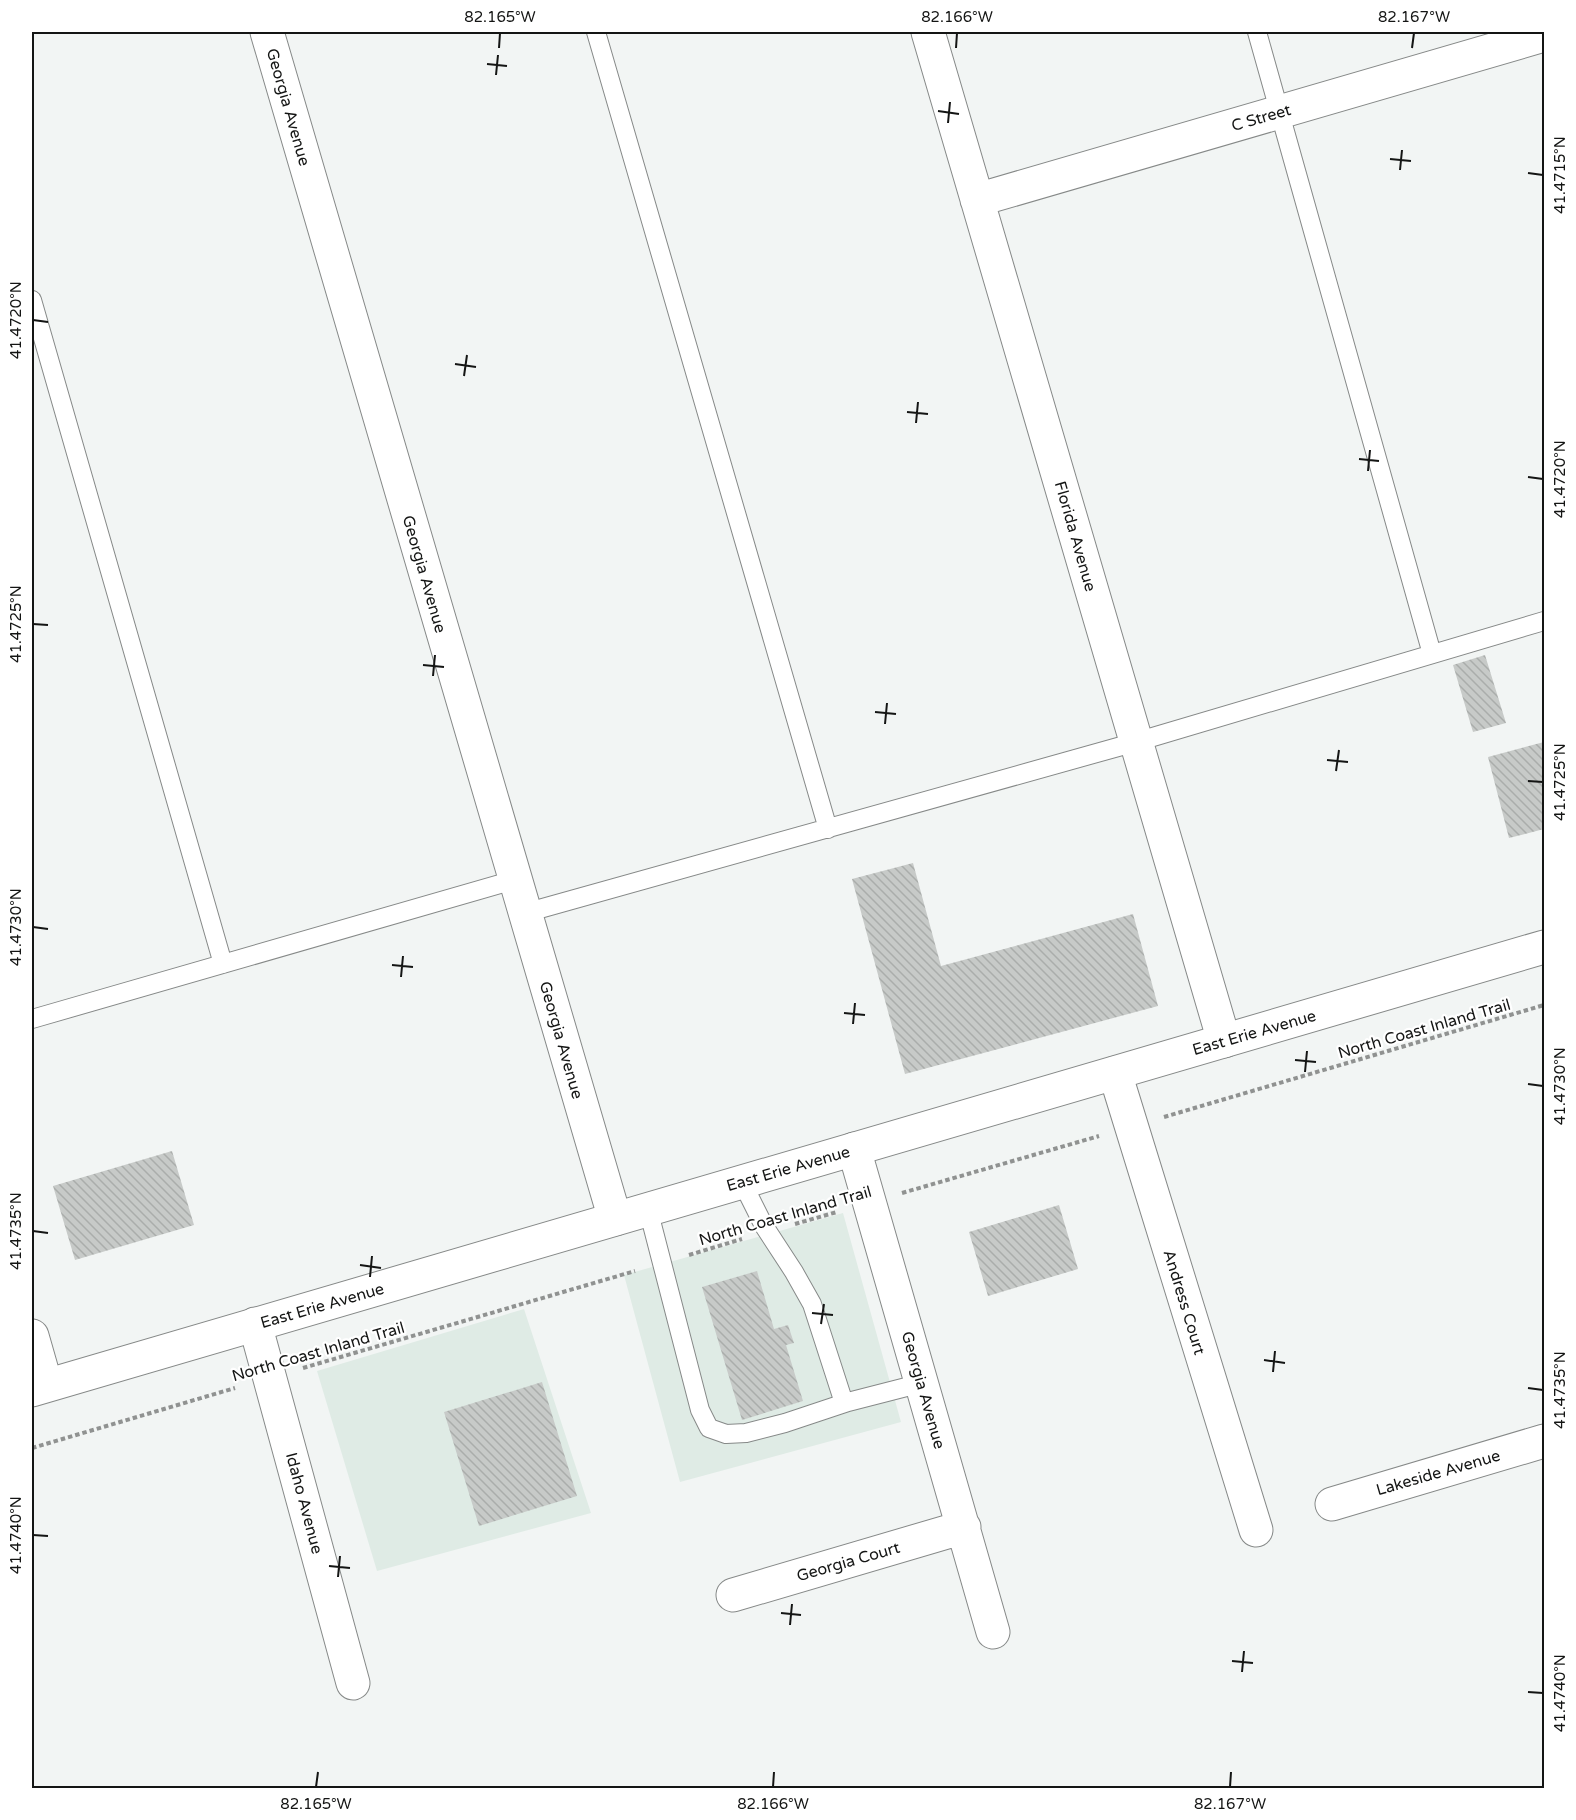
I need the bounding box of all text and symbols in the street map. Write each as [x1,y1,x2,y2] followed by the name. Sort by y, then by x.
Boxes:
[464,8,536,26] text: 82.165°W
[921,8,993,26] text: 82.166°W
[1378,8,1450,26] text: 82.167°W
[262,46,314,168] street label: Georgia Avenue
[1229,100,1293,136] street label: C Street
[1551,136,1569,214] text: 41.4715°N
[7,281,25,359] text: 41.4720°N
[1551,440,1569,518] text: 41.4720°N
[1050,479,1100,594] street label: Florida Avenue
[398,513,450,635] street label: Georgia Avenue
[7,585,25,663] text: 41.4725°N
[1551,743,1569,821] text: 41.4725°N
[7,888,25,966] text: 41.4730°N
[535,979,587,1101] street label: Georgia Avenue
[1336,995,1513,1063] street label: North Coast Inland Trail
[1190,1006,1318,1060] street label: East Erie Avenue
[1551,1047,1569,1125] text: 41.4730°N
[724,1142,852,1196] street label: East Erie Avenue
[697,1182,874,1250] street label: North Coast Inland Trail
[7,1192,25,1270] text: 41.4735°N
[1159,1247,1210,1357] street label: Andress Court
[258,1279,386,1333] street label: East Erie Avenue
[230,1318,407,1386] street label: North Coast Inland Trail
[897,1329,949,1451] street label: Georgia Avenue
[1551,1351,1569,1429] text: 41.4735°N
[1374,1446,1503,1500] street label: Lakeside Avenue
[281,1450,327,1556] street label: Idaho Avenue
[7,1496,25,1574] text: 41.4740°N
[794,1538,902,1586] street label: Georgia Court
[1551,1654,1569,1732] text: 41.4740°N
[280,1795,352,1813] text: 82.165°W
[737,1795,809,1813] text: 82.166°W
[1194,1795,1266,1813] text: 82.167°W

